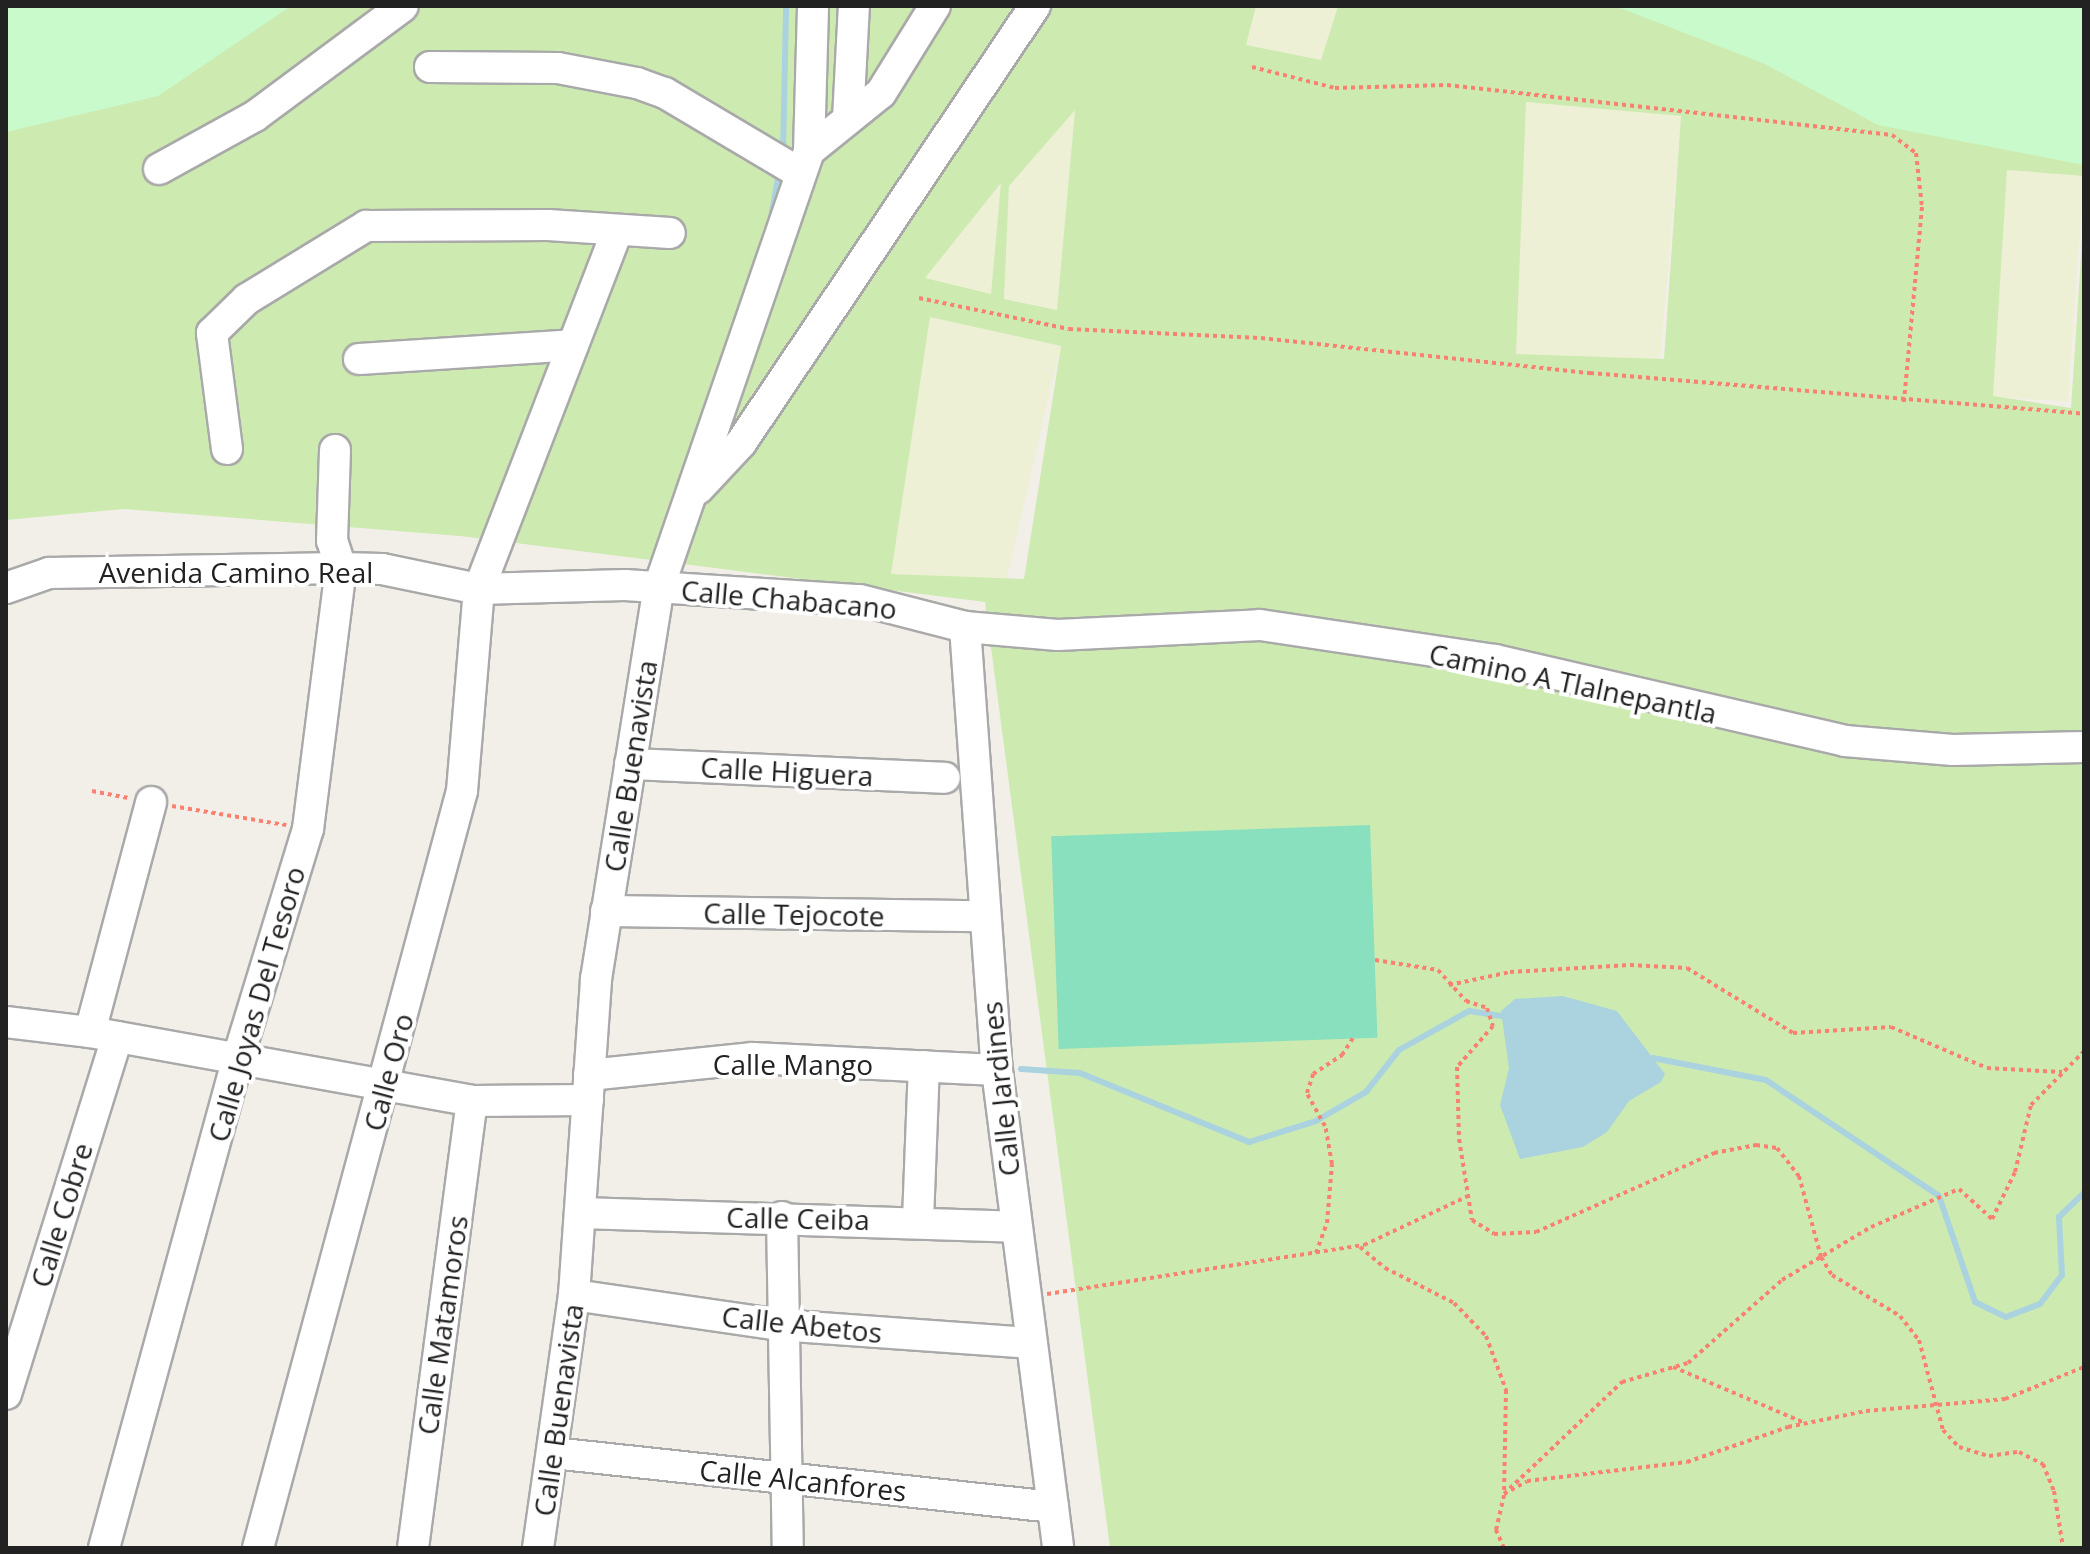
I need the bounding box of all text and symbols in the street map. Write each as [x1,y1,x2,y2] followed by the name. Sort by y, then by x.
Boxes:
[99,555,373,589] street label: Avenida Camino Real
[680,573,898,625] street label: Calle Chabacano
[1426,636,1720,730] street label: Camino A Tlalnepantla
[597,658,663,874] street label: Calle Buenavista
[700,750,874,792] street label: Calle Higuera
[201,862,311,1146] street label: Calle Joyas Del Tesoro
[703,896,885,932] street label: Calle Tejocote
[974,1000,1026,1178] street label: Calle Jardines
[356,1010,420,1134] street label: Calle Oro
[713,1047,873,1081] street label: Calle Mango
[23,1139,99,1291] street label: Calle Cobre
[726,1200,870,1236] street label: Calle Ceiba
[410,1213,474,1437] street label: Calle Matamoros
[720,1299,884,1349] street label: Calle Abetos
[526,1302,590,1518] street label: Calle Buenavista
[698,1452,908,1508] street label: Calle Alcanfores

